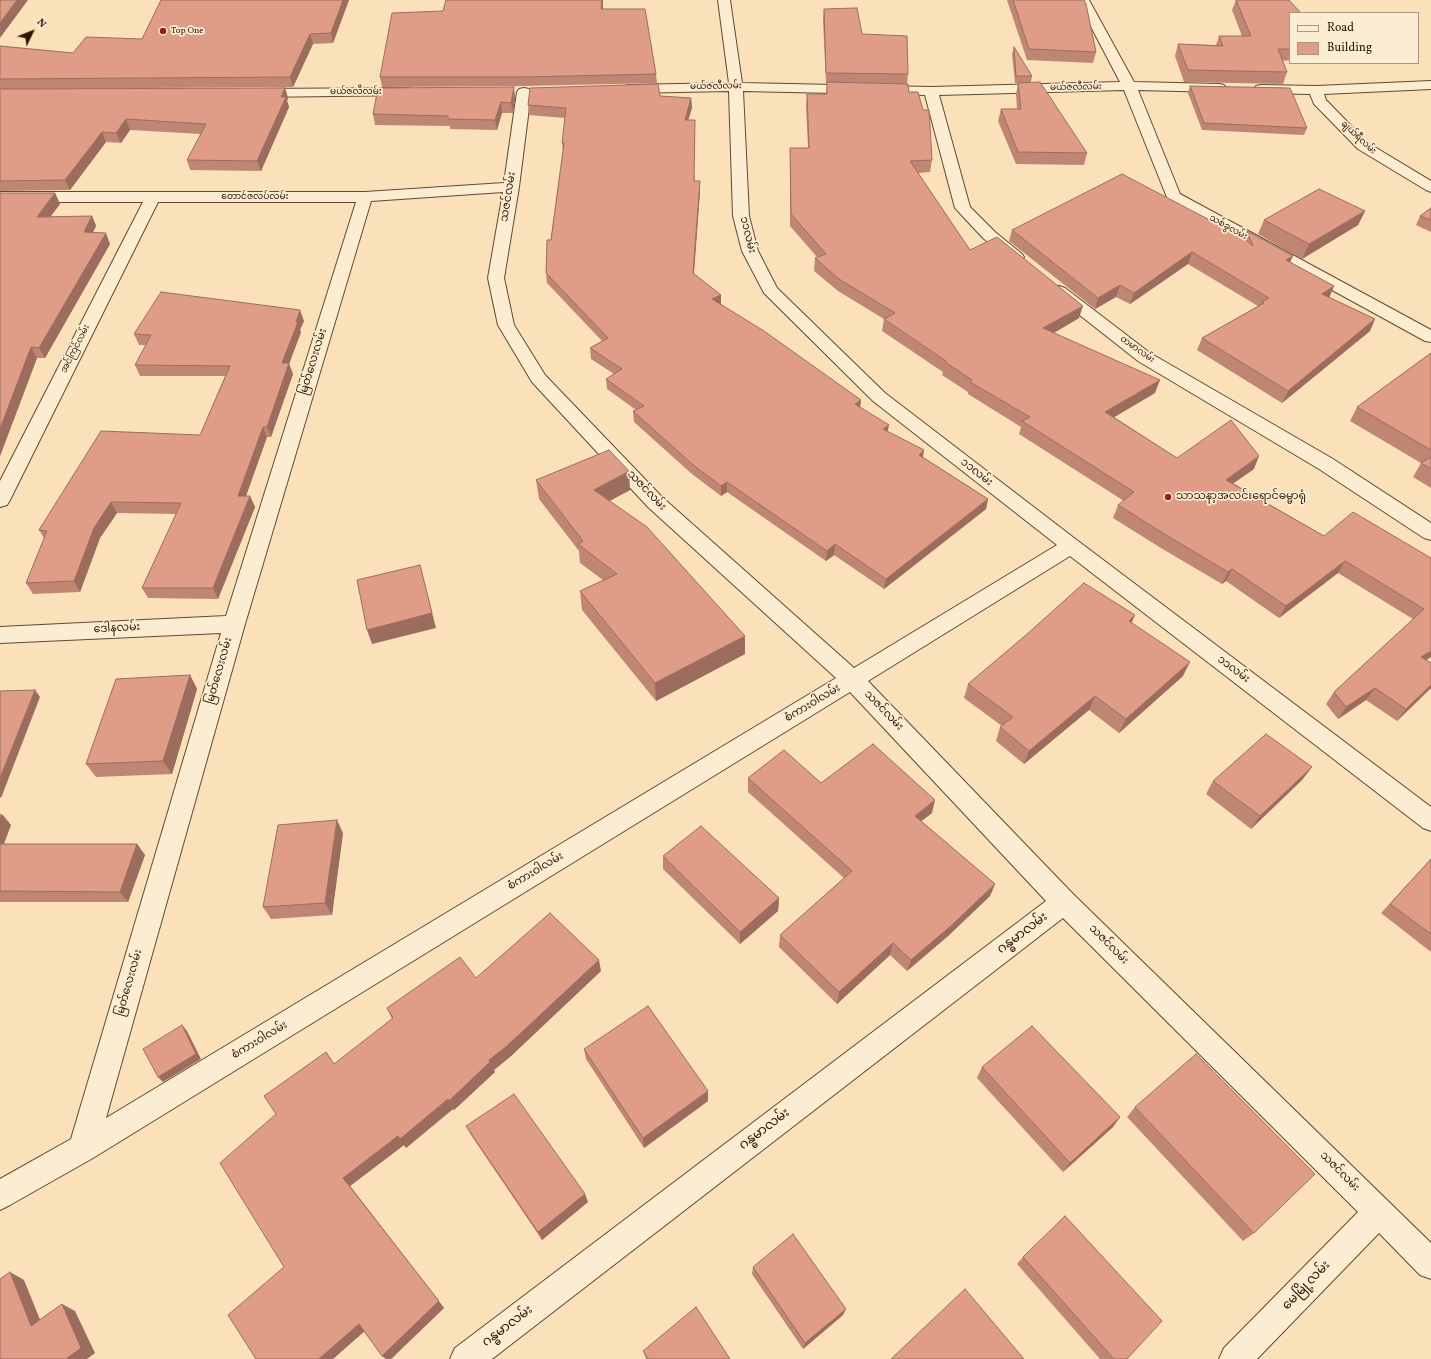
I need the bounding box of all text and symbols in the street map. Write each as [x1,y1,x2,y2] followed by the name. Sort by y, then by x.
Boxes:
[12,12,52,52] north arrow
[1289,12,1419,64] legend
[33,15,49,32] text: N
[1327,20,1354,36] text: Road
[158,26,168,36] marker: Top One
[171,26,204,36] place label: Top One
[1327,40,1372,56] text: Building
[690,81,742,93] street label: မယ်ဇလီလမ်း
[1050,82,1102,94] street label: မယ်ဇလီလမ်း
[330,87,382,97] street label: မယ်ဇလီလမ်း
[1338,119,1378,157] street label: ချယ်ရီလမ်း
[499,171,519,223] street label: သဇင်လမ်း
[221,192,289,202] street label: တောင်ဇလပ်လမ်း
[1207,213,1249,243] street label: သစ်ခွလမ်း
[736,215,758,255] street label: ၁၁လမ်း
[59,323,93,375] street label: အင်ကြင်လမ်း
[298,327,330,397] street label: မြတ်လေးလမ်း
[1118,334,1156,366] street label: တမာလမ်း
[957,456,995,490] street label: ၁၁လမ်း
[624,468,668,514] street label: သဇင်လမ်း
[1176,490,1306,504] place label: သာသနာ့အလင်းရောင်ဓမ္မာရုံ
[1163,492,1173,502] marker: သာသနာ့အလင်းရောင်ဓမ္မာရုံ
[93,621,141,637] street label: ဒေါနလမ်း
[204,636,236,706] street label: မြတ်လေးလမ်း
[1214,653,1252,687] street label: ၁၁လမ်း
[783,682,843,726] street label: စံကားဝါလမ်း
[861,688,905,734] street label: သဇင်လမ်း
[506,850,566,894] street label: စံကားဝါလမ်း
[995,910,1051,958] street label: ဂန္ဓမာလမ်း
[1085,922,1131,968] street label: သဇင်လမ်း
[114,948,146,1018] street label: မြတ်လေးလမ်း
[230,1019,290,1063] street label: စံကားဝါလမ်း
[737,1106,793,1154] street label: ဂန္ဓမာလမ်း
[1316,1149,1362,1195] street label: သဇင်လမ်း
[1280,1258,1334,1314] street label: မေမြို့လမ်း
[480,1303,536,1351] street label: ဂန္ဓမာလမ်း

